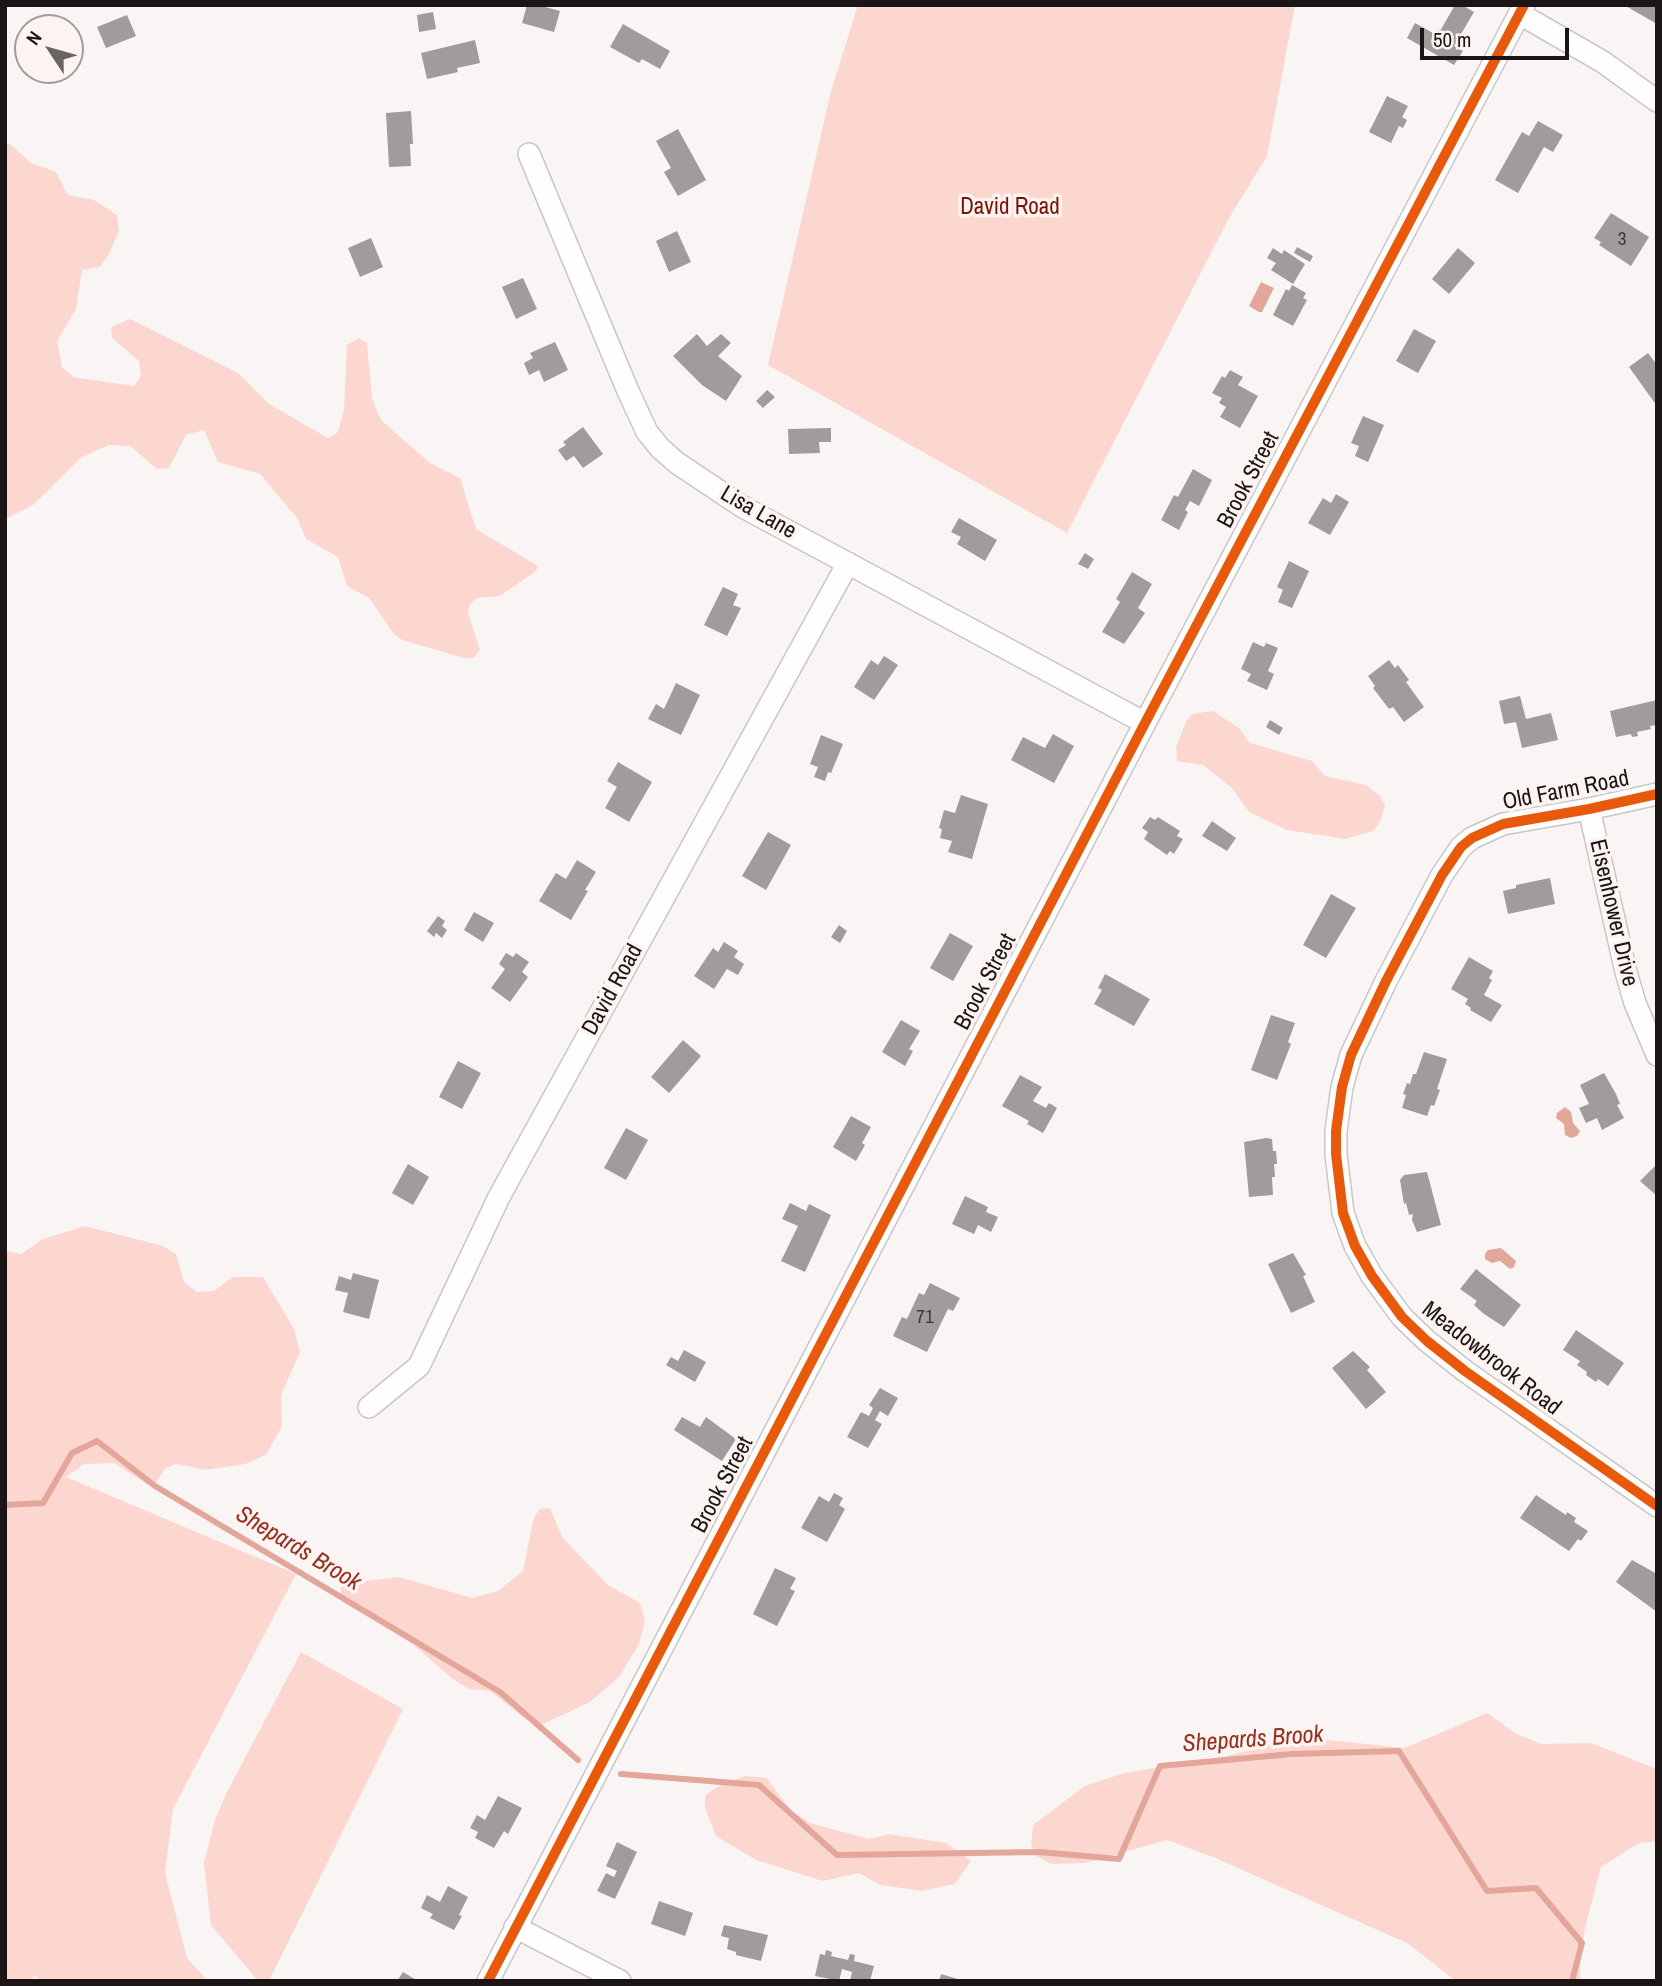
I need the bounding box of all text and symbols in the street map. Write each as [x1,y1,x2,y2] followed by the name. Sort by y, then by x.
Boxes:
[14,14,84,84] north arrow
[1424,14,1573,58] scale bar
[1433,25,1471,54] text: 50 m
[20,26,47,50] text: N
[960,194,1060,222] park label: David Road
[1618,229,1626,251] house number: 3
[1212,427,1286,533] street label: Brook Street
[715,480,801,546] street label: Lisa Lane
[1501,765,1631,817] street label: Old Farm Road
[1583,837,1643,989] street label: Eisenhower Drive
[949,929,1023,1035] street label: Brook Street
[577,940,649,1040] street label: David Road
[1416,1296,1566,1422] street label: Meadowbrook Road
[916,1307,934,1329] house number: 71
[686,1432,760,1538] street label: Brook Street
[230,1500,366,1598] water label: Shepards Brook
[1182,1721,1324,1759] water label: Shepards Brook

